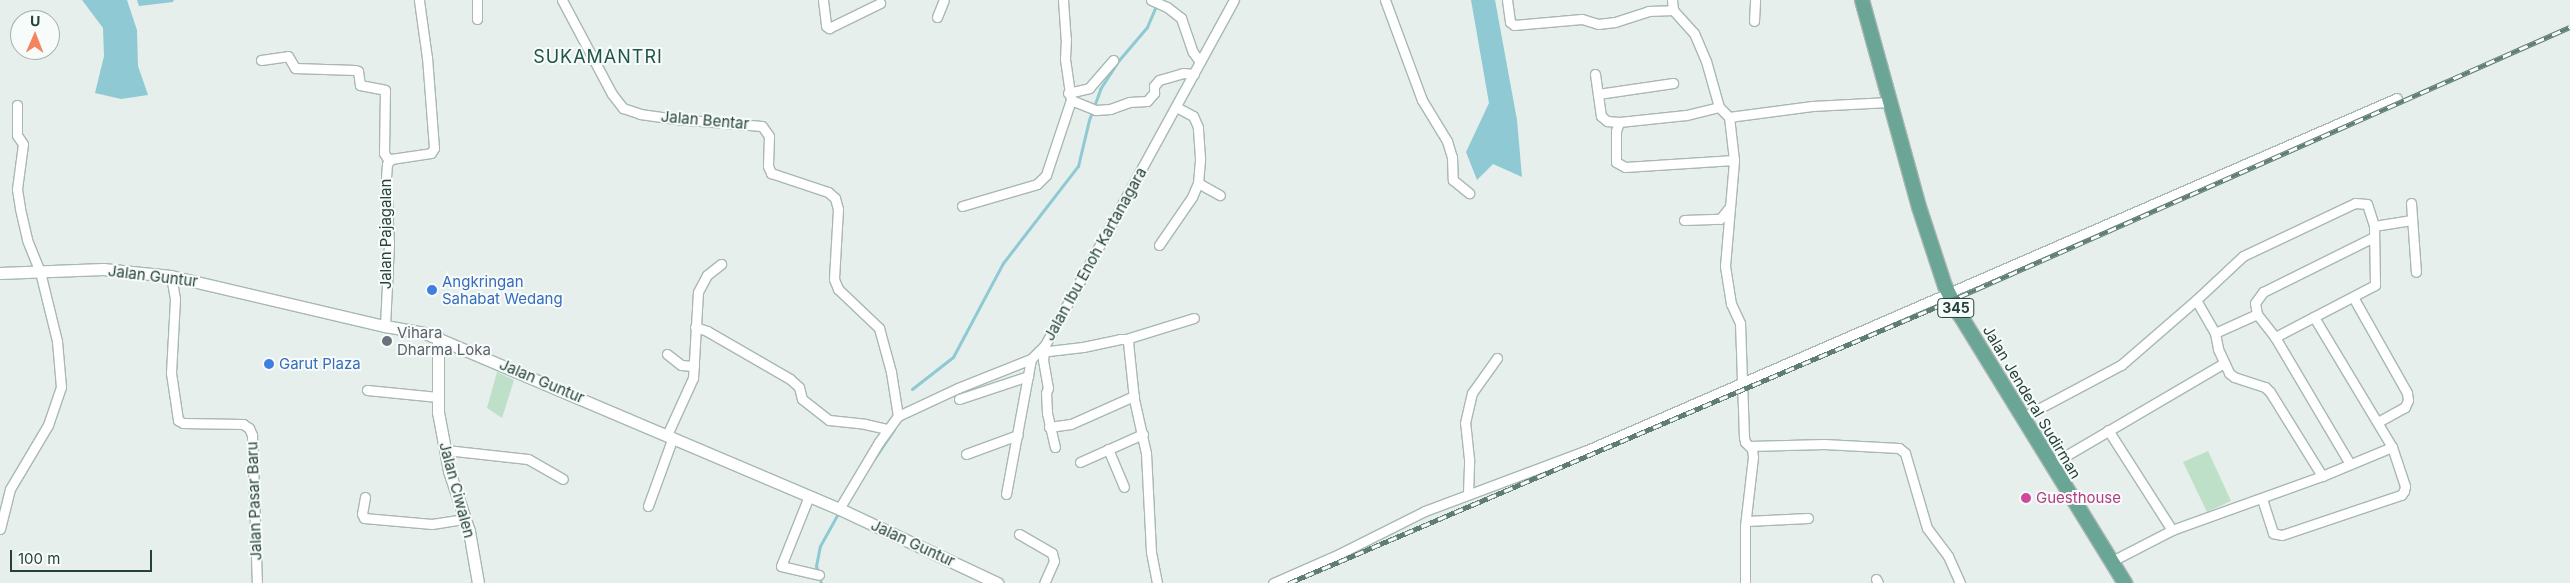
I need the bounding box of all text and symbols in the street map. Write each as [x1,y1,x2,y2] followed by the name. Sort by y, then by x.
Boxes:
[10,10,60,60] north arrow
[30,12,41,29] text: U
[532,46,664,68] district label: SUKAMANTRI
[660,107,750,133] street label: Jalan Bentar
[1040,164,1150,344] street label: Jalan Ibu Enoh Kartanagara
[377,179,395,289] street label: Jalan Pajagalan
[107,262,199,290] street label: Jalan Guntur
[442,272,563,307] place label: Angkringan Sahabat Wedang
[426,284,438,296] marker: Angkringan Sahabat Wedang
[1937,296,1975,320] road number: 345
[1979,322,2085,482] street label: Jalan Jenderal Sudirman
[397,323,491,358] place label: Vihara Dharma Loka
[381,335,393,347] marker: Vihara Dharma Loka
[279,355,361,373] place label: Garut Plaza
[497,355,587,407] street label: Jalan Guntur
[263,358,275,370] marker: Garut Plaza
[436,440,478,540] street label: Jalan Ciwalen
[243,441,265,561] street label: Jalan Pasar Baru
[2036,489,2121,507] place label: Guesthouse
[2020,492,2032,504] marker: Guesthouse
[868,516,958,570] street label: Jalan Guntur
[12,540,155,572] scale bar
[18,549,60,568] text: 100 m

